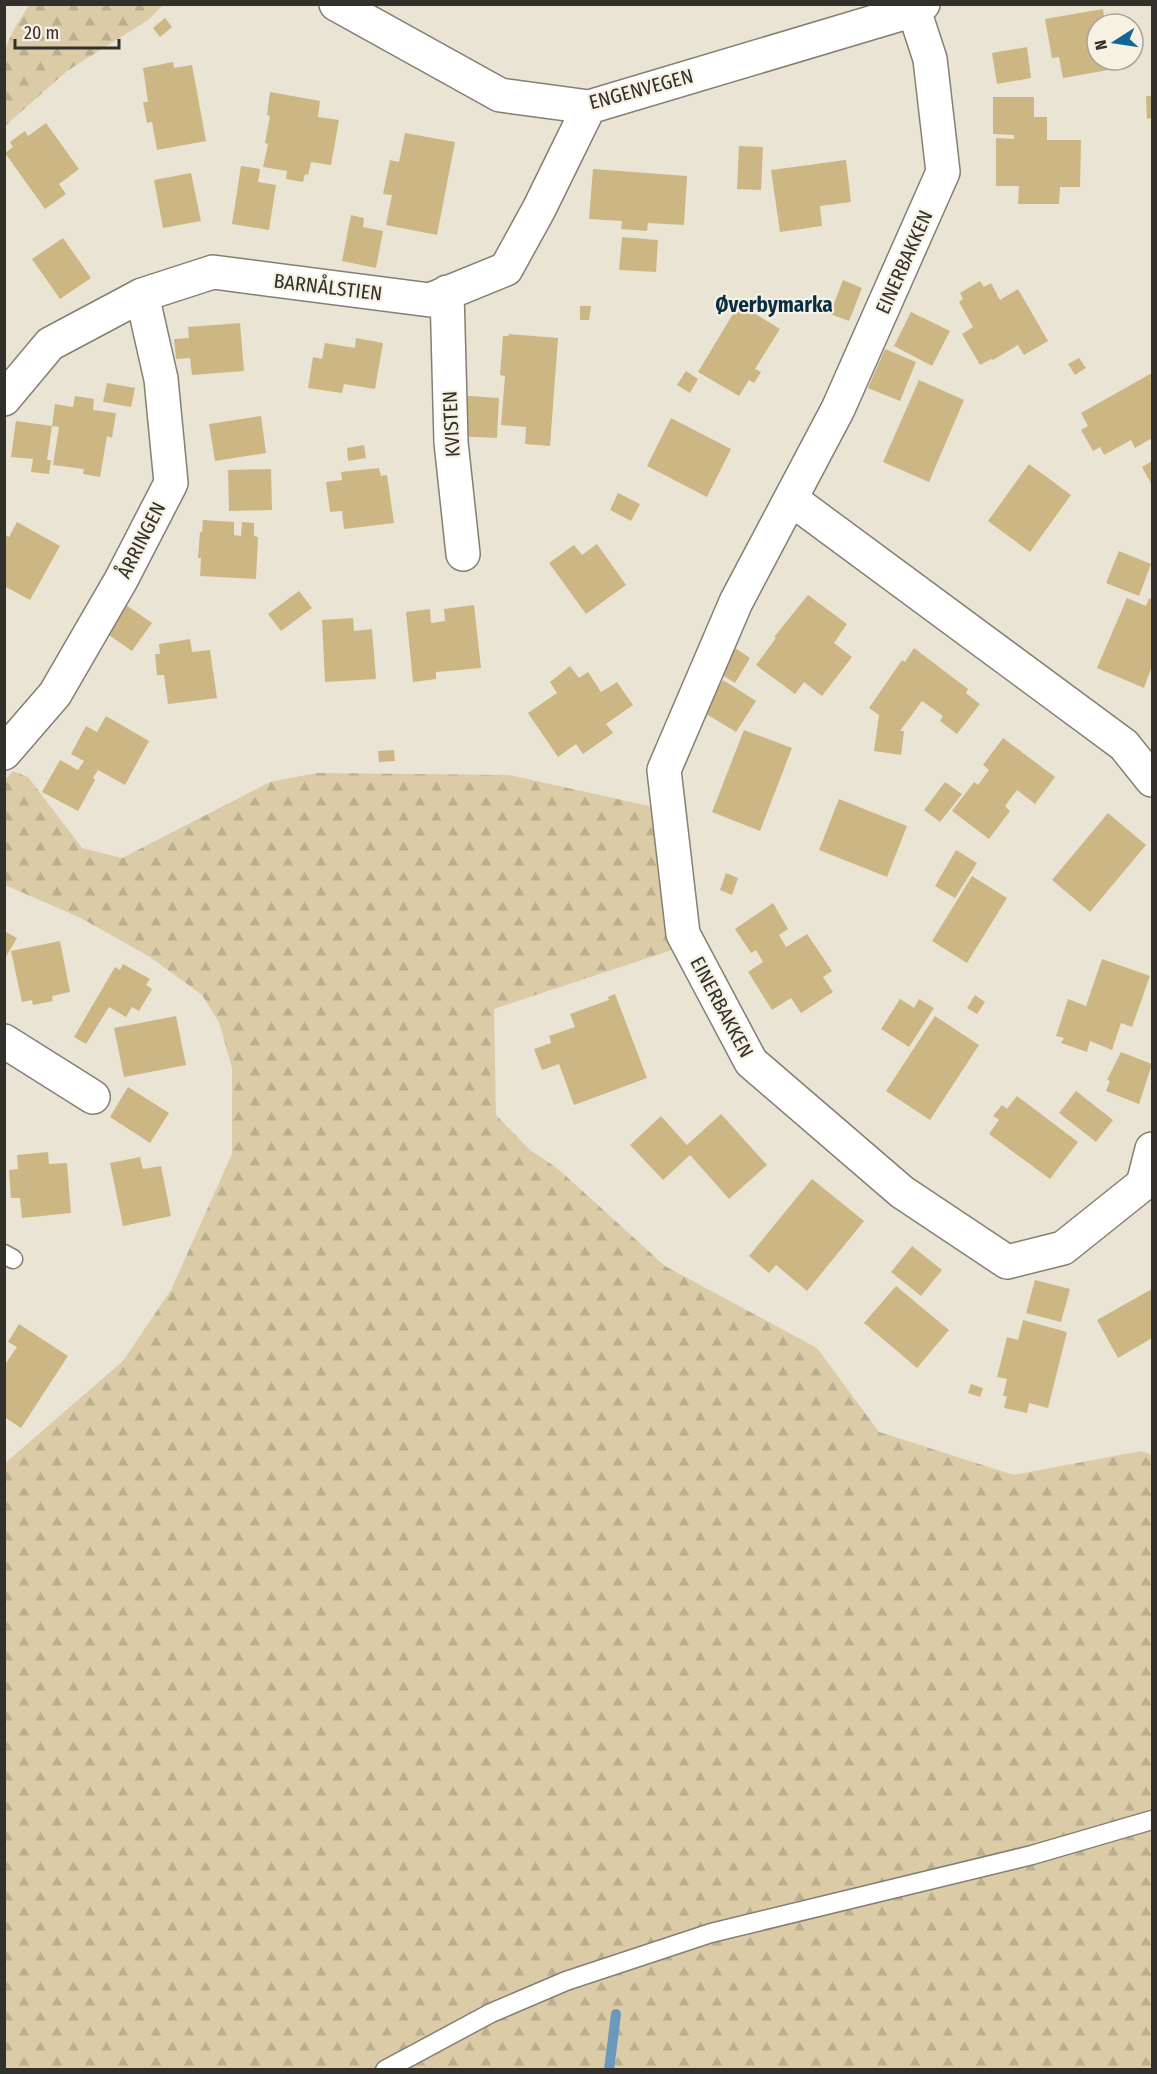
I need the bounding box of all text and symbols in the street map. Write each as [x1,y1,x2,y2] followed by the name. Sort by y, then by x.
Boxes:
[15,12,118,50] scale bar
[1085,12,1145,72] north arrow
[24,22,59,44] text: 20 m
[1091,38,1111,52] text: N
[586,64,696,114] street label: ENGENVEGEN
[870,206,938,318] street label: EINERBAKKEN
[272,267,384,306] street label: BARNÅLSTIEN
[715,292,833,318] district label: Øverbymarka
[437,390,465,458] street label: KVISTEN
[111,497,170,582] street label: ÅRRINGEN
[685,952,759,1062] street label: EINERBAKKEN

